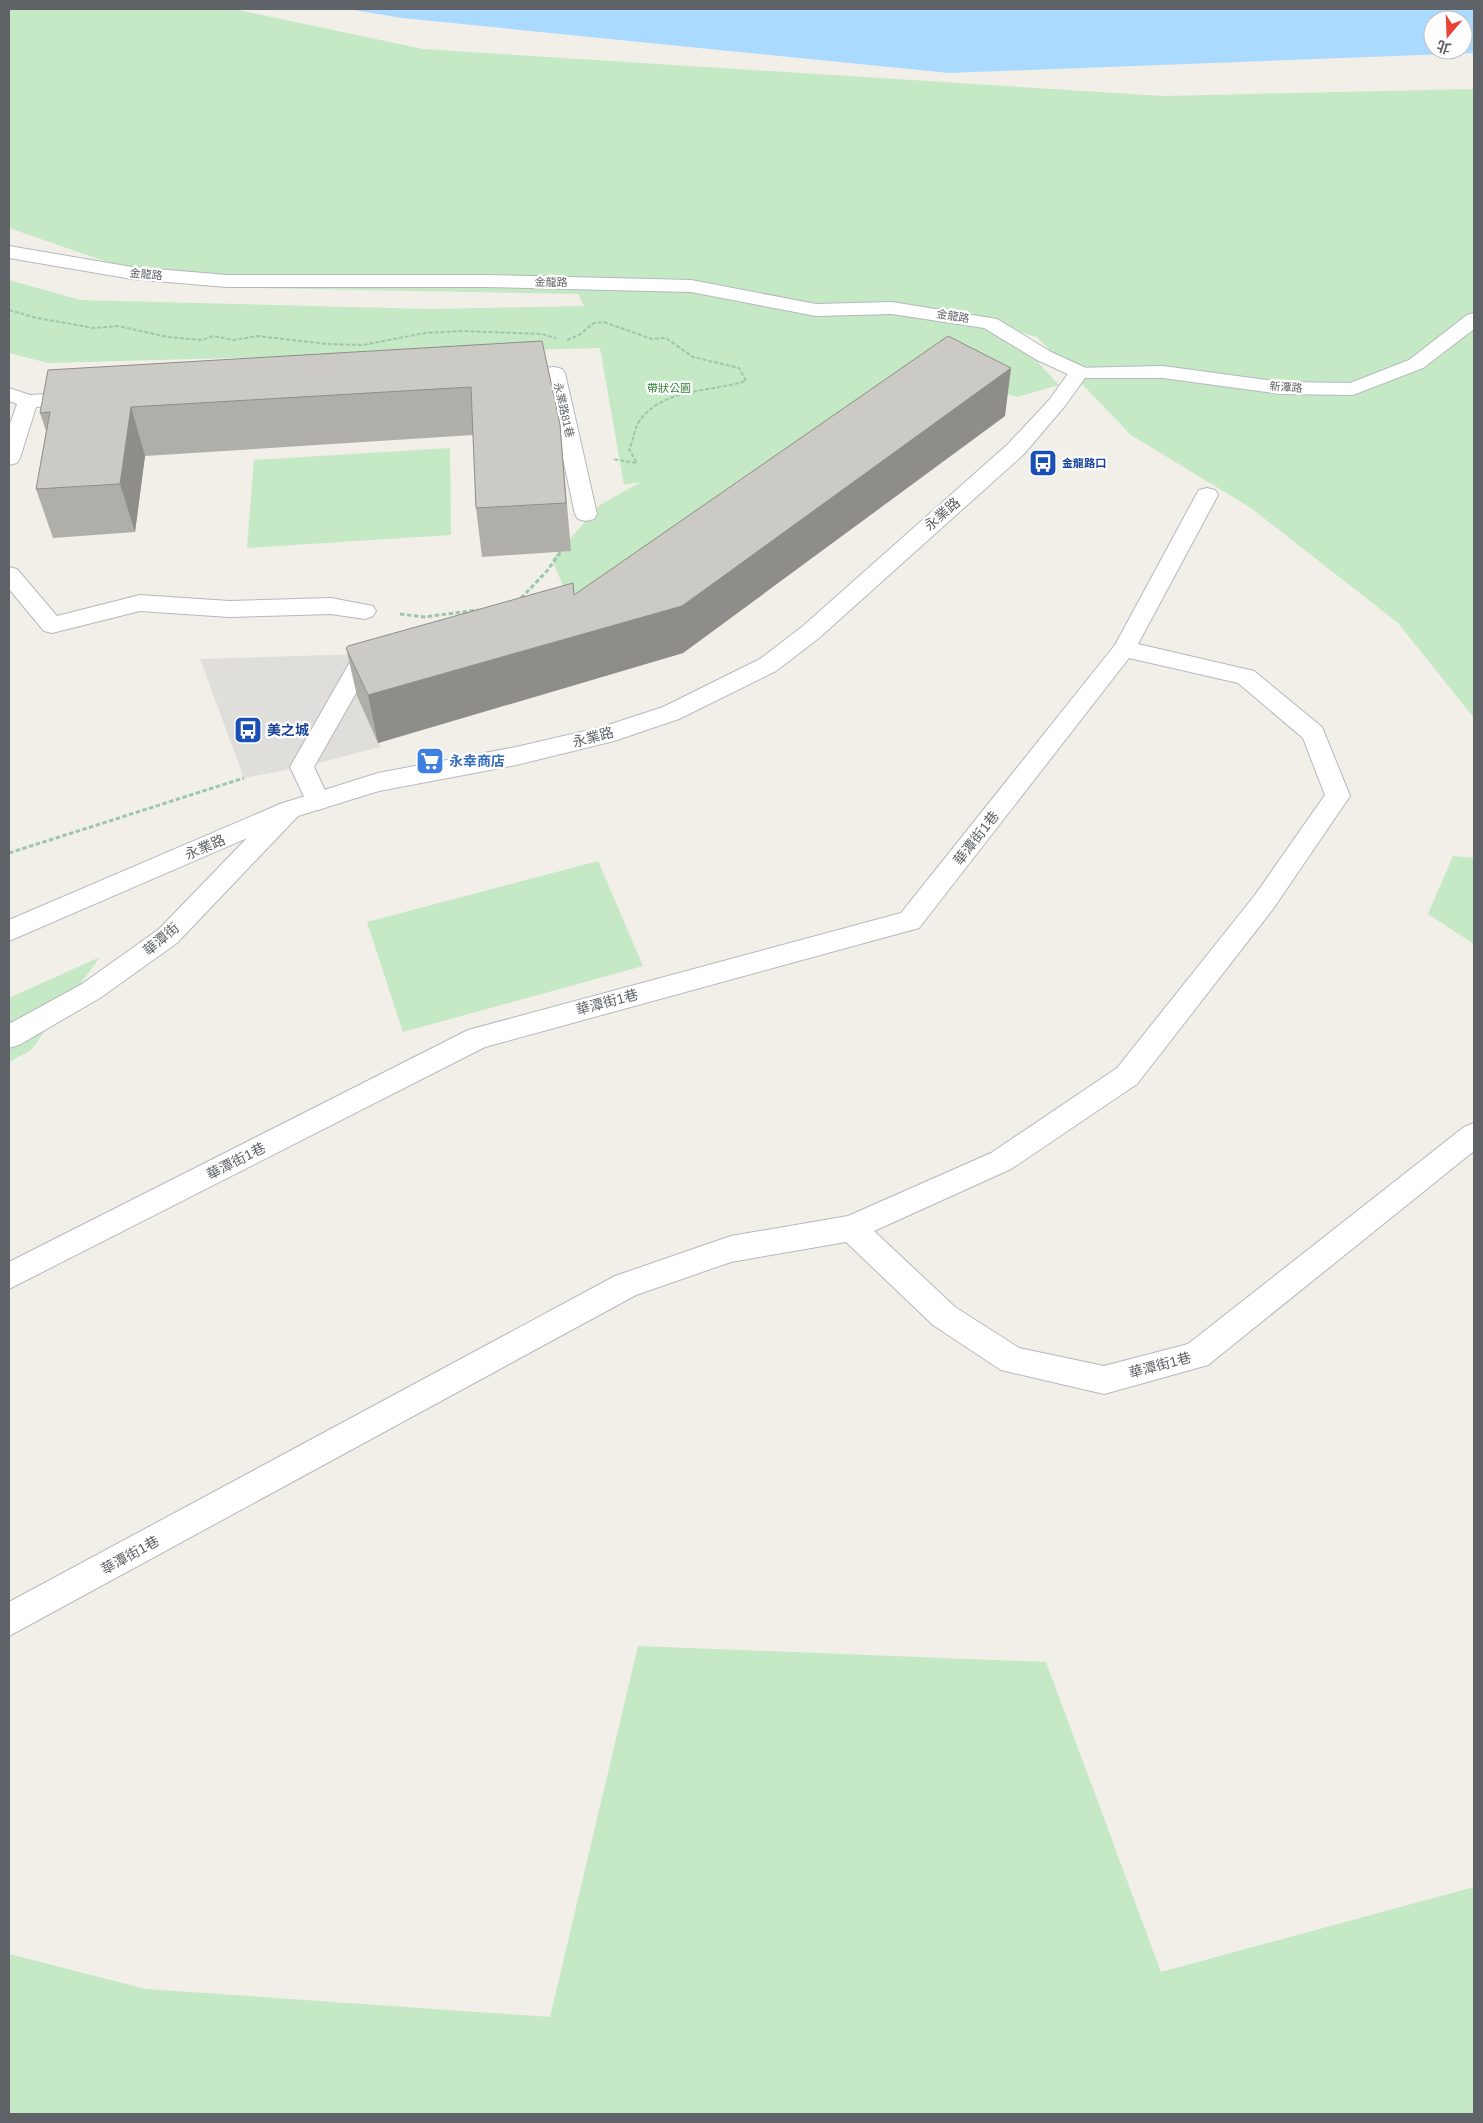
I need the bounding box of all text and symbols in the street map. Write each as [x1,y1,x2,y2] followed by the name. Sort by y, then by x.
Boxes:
[1423,10,1473,60] north arrow
[1435,37,1453,57] text: 北
[129,267,163,281] street label: 金龍路
[534,276,568,288] street label: 金龍路
[936,307,970,325] street label: 金龍路
[1269,380,1303,394] street label: 新潭路
[552,381,576,439] street label: 永業路81巷
[647,382,691,394] park label: 帶狀公園
[1028,448,1058,478] bus stop icon: 金龍路口
[1062,457,1106,469] place label: 金龍路口
[921,494,963,534] street label: 永業路
[233,715,263,745] bus stop icon: 美之城
[267,722,309,738] place label: 美之城
[571,724,615,750] street label: 永業路
[415,746,445,776] supermarket icon: 永幸商店
[449,753,505,769] place label: 永幸商店
[950,808,1002,868] street label: 華潭街1巷
[183,831,227,863] street label: 永業路
[140,919,182,959] street label: 華潭街
[574,986,640,1018] street label: 華潭街1巷
[204,1139,268,1183] street label: 華潭街1巷
[1127,1349,1193,1381] street label: 華潭街1巷
[98,1533,162,1577] street label: 華潭街1巷

